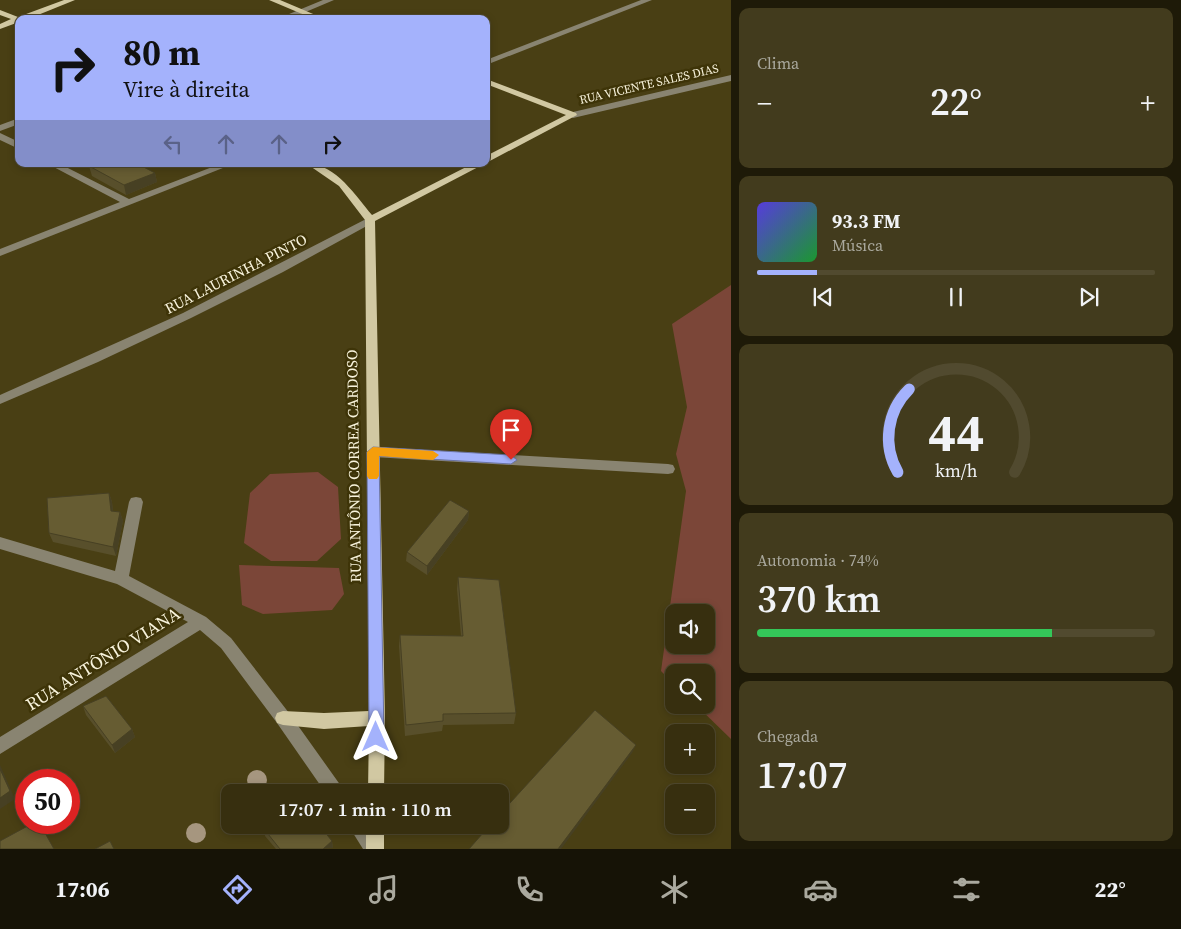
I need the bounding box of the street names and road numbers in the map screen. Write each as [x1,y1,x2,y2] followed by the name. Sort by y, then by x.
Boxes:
[578,60,720,108] street label: RUA VICENTE SALES DIAS
[161,229,311,319] street label: RUA LAURINHA PINTO
[341,349,366,583] street label: RUA ANTÔNIO CORREA CARDOSO
[21,601,185,716] street label: RUA ANTÔNIO VIANA

